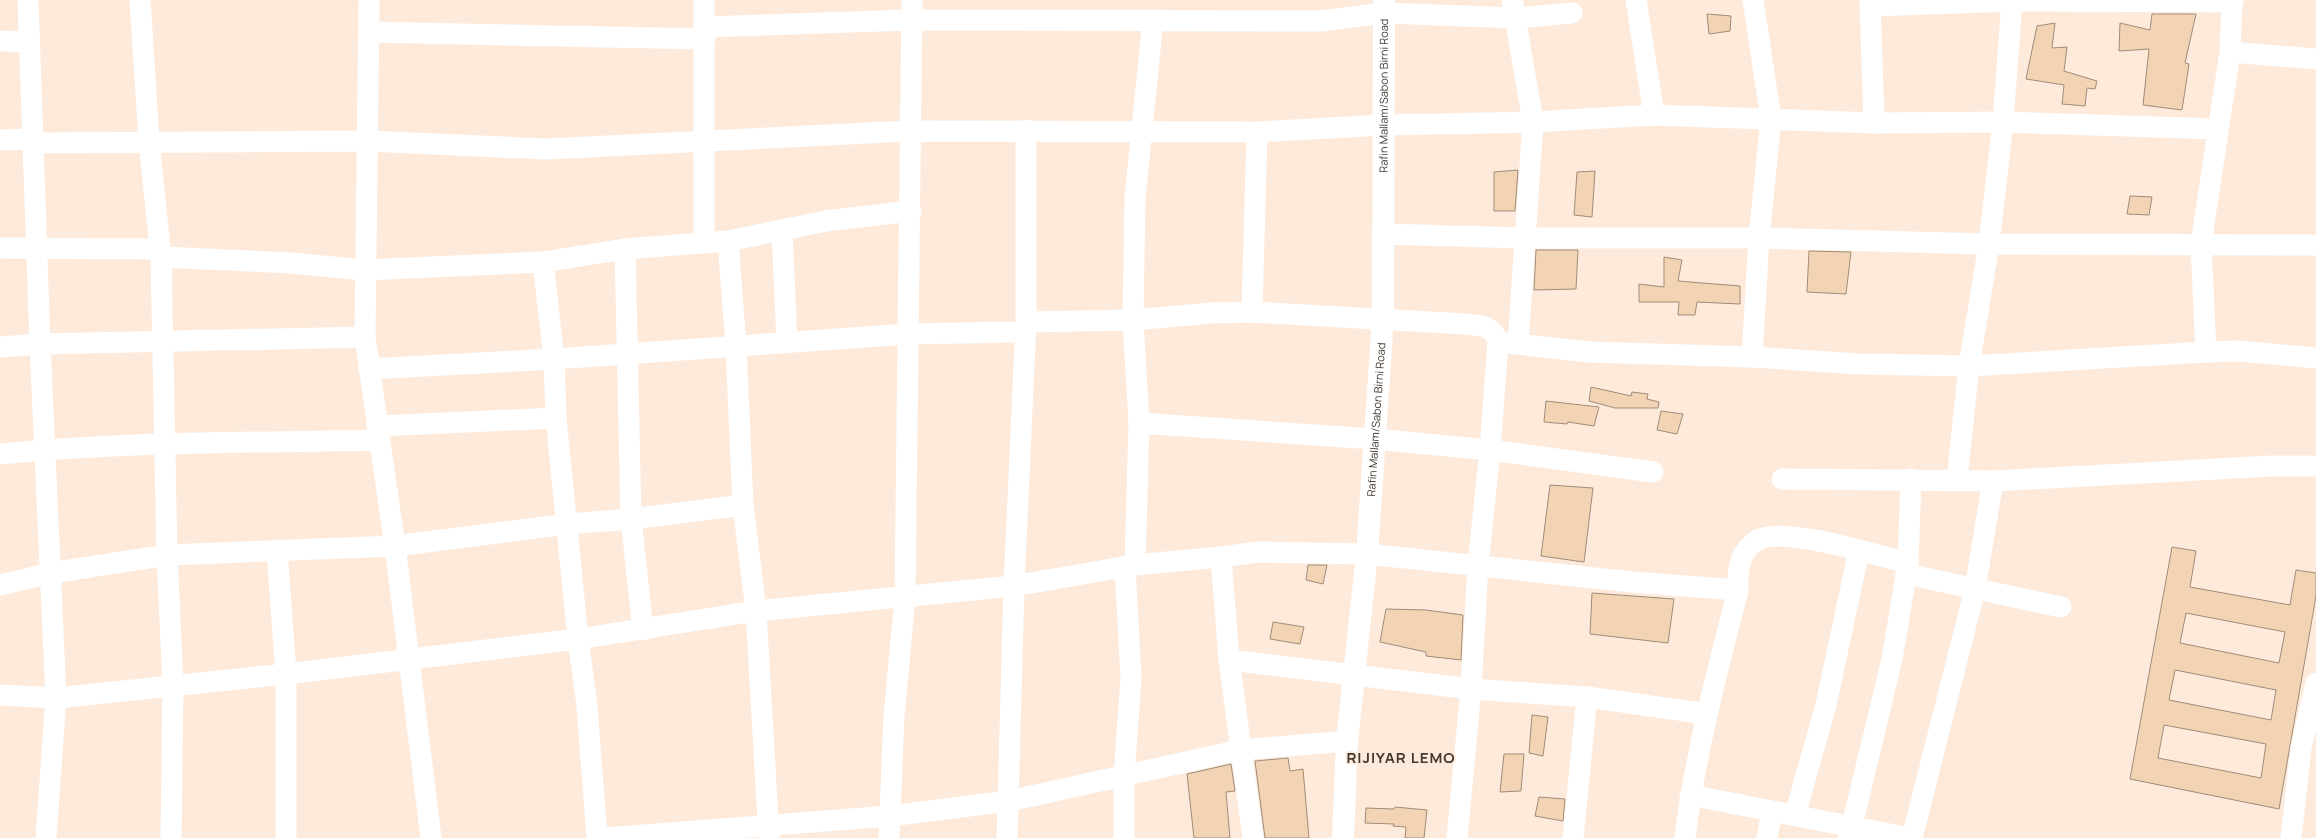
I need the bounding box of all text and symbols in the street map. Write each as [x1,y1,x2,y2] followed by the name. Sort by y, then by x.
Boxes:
[1375,19,1391,173] street label: Rafin Mallam/Sabon Birni Road
[1363,342,1388,497] street label: Rafin Mallam/Sabon Birni Road
[1346,747,1456,768] district label: RIJIYAR LEMO

